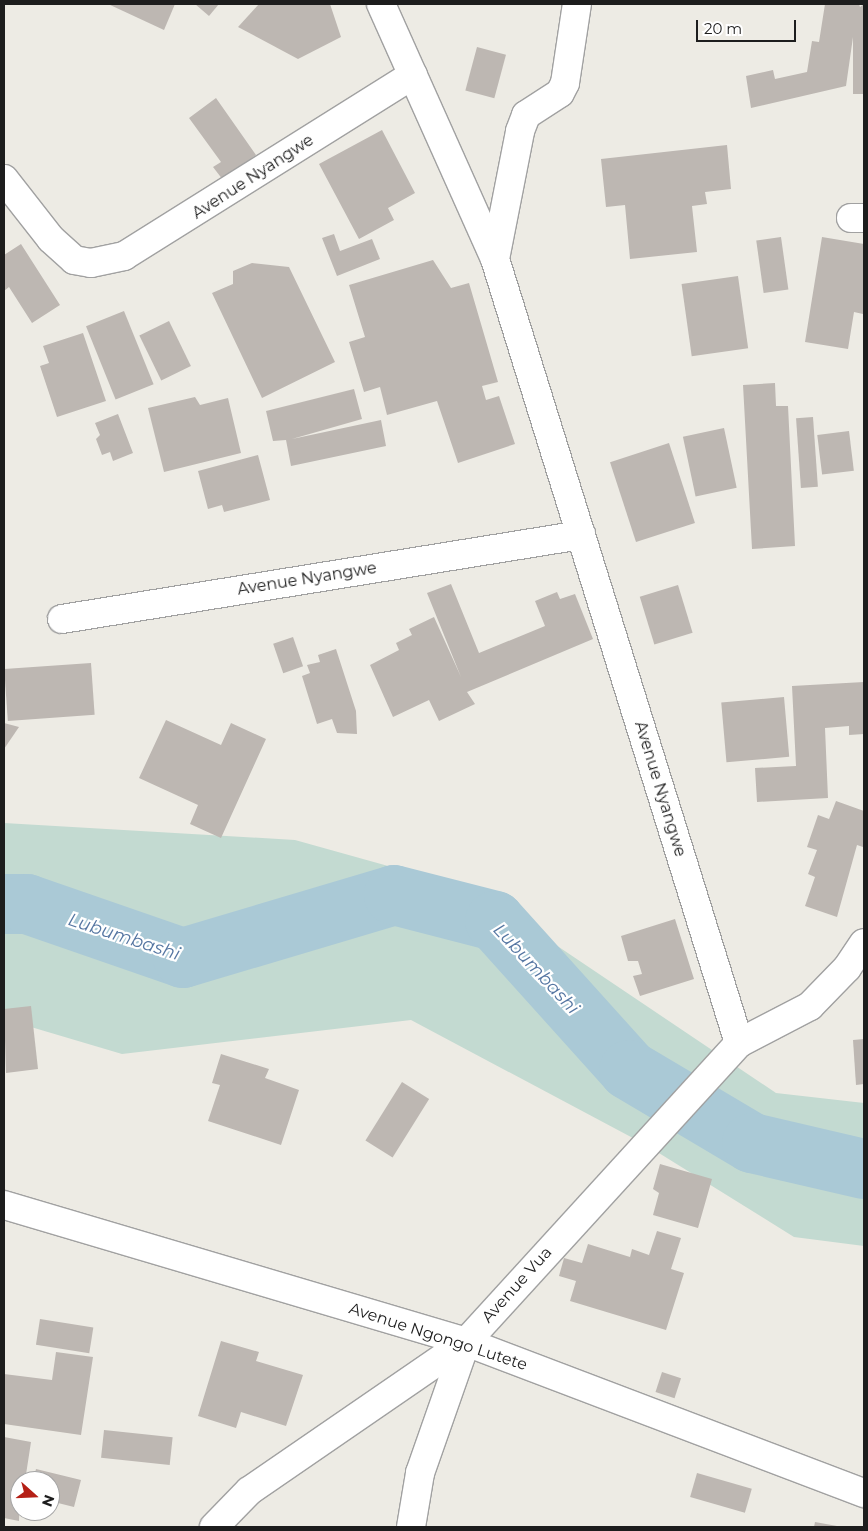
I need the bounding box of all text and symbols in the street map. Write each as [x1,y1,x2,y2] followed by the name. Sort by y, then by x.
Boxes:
[698,10,798,42] scale bar
[704,19,742,38] text: 20 m
[189,131,317,223] street label: Avenue Nyangwe
[236,559,378,599] street label: Avenue Nyangwe
[630,719,690,859] street label: Avenue Nyangwe
[65,909,183,965] water label: Lubumbashi
[488,919,584,1019] water label: Lubumbashi
[478,1243,556,1327] street label: Avenue Vua
[346,1299,530,1375] street label: Avenue Ngongo Lutete
[10,1471,60,1521] north arrow
[38,1492,59,1509] text: N

